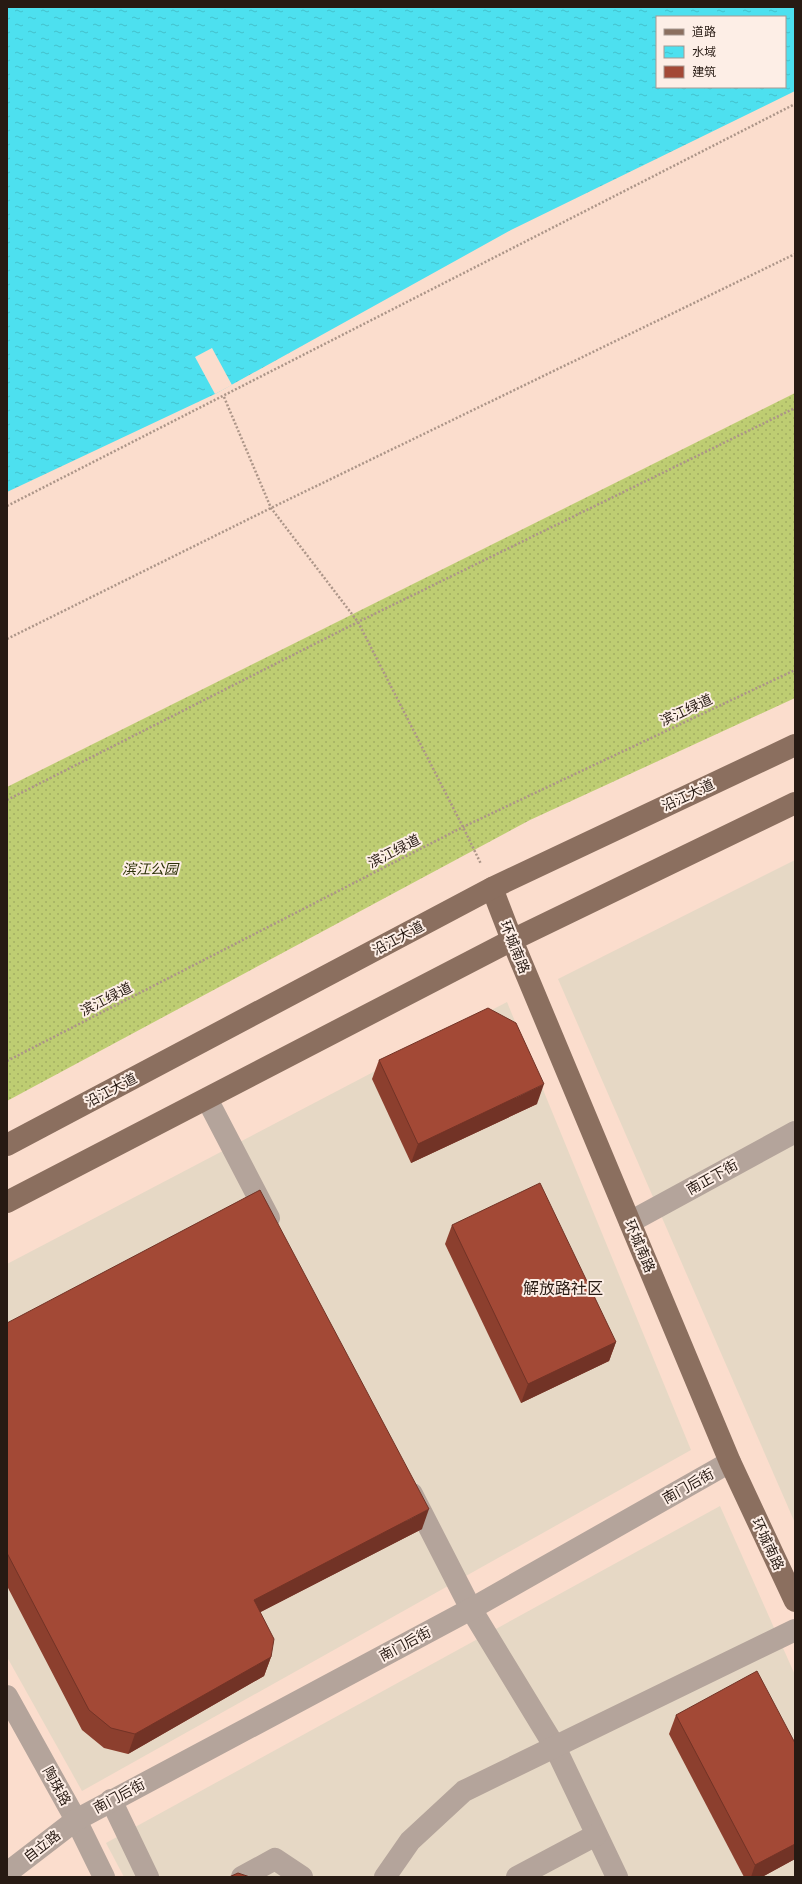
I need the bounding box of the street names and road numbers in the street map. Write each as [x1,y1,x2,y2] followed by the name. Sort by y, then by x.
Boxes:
[656,689,716,731] street label: 滨江绿道
[658,774,718,816] street label: 沿江大道
[365,829,423,873] street label: 滨江绿道
[369,916,427,960] street label: 沿江大道
[495,917,535,977] street label: 环城南路
[77,977,135,1021] street label: 滨江绿道
[82,1068,140,1112] street label: 沿江大道
[683,1155,741,1199] street label: 南正下街
[620,1216,660,1276] street label: 环城南路
[659,1464,717,1508] street label: 南门后街
[747,1514,789,1574] street label: 环城南路
[376,1622,434,1666] street label: 南门后街
[38,1763,76,1809] street label: 陶珠路
[90,1774,148,1818] street label: 南门后街
[19,1825,65,1867] street label: 自立路

